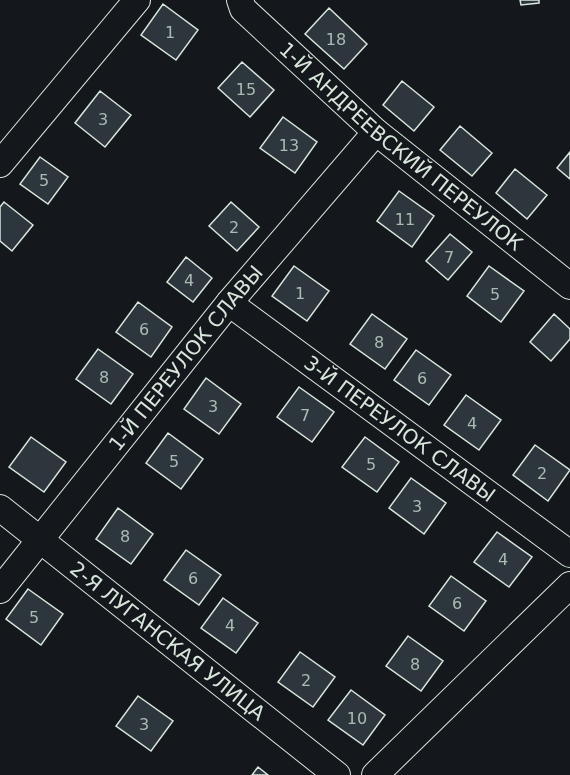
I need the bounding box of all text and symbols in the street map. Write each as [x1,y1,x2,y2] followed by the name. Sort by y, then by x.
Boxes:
[165,23,175,42] house number: 1
[326,30,346,49] house number: 18
[275,37,527,256] street label: 1-Й АНДРЕЕВСКИЙ ПЕРЕУЛОК
[236,80,256,99] house number: 15
[98,110,108,129] house number: 3
[279,136,299,155] house number: 13
[39,171,49,190] house number: 5
[395,210,415,229] house number: 11
[229,218,239,237] house number: 2
[444,248,454,267] house number: 7
[104,261,268,456] street label: 1-Й ПЕРЕУЛОК СЛАВЫ
[184,271,194,290] house number: 4
[295,284,305,303] house number: 1
[490,285,500,304] house number: 5
[139,320,149,339] house number: 6
[374,333,384,352] house number: 8
[298,351,500,507] street label: 3-Й ПЕРЕУЛОК СЛАВЫ
[99,368,109,387] house number: 8
[417,369,427,388] house number: 6
[208,397,218,416] house number: 3
[300,406,310,425] house number: 7
[467,414,477,433] house number: 4
[169,452,179,471] house number: 5
[366,455,376,474] house number: 5
[537,464,547,483] house number: 2
[412,496,422,516] house number: 3
[120,527,130,546] house number: 8
[498,550,508,569] house number: 4
[65,556,270,726] street label: 2-Я ЛУГАНСКАЯ УЛИЦА
[188,569,198,588] house number: 6
[452,594,462,613] house number: 6
[29,608,39,627] house number: 5
[225,616,235,635] house number: 4
[410,655,420,674] house number: 8
[301,671,311,690] house number: 2
[347,709,367,728] house number: 10
[139,715,149,734] house number: 3

